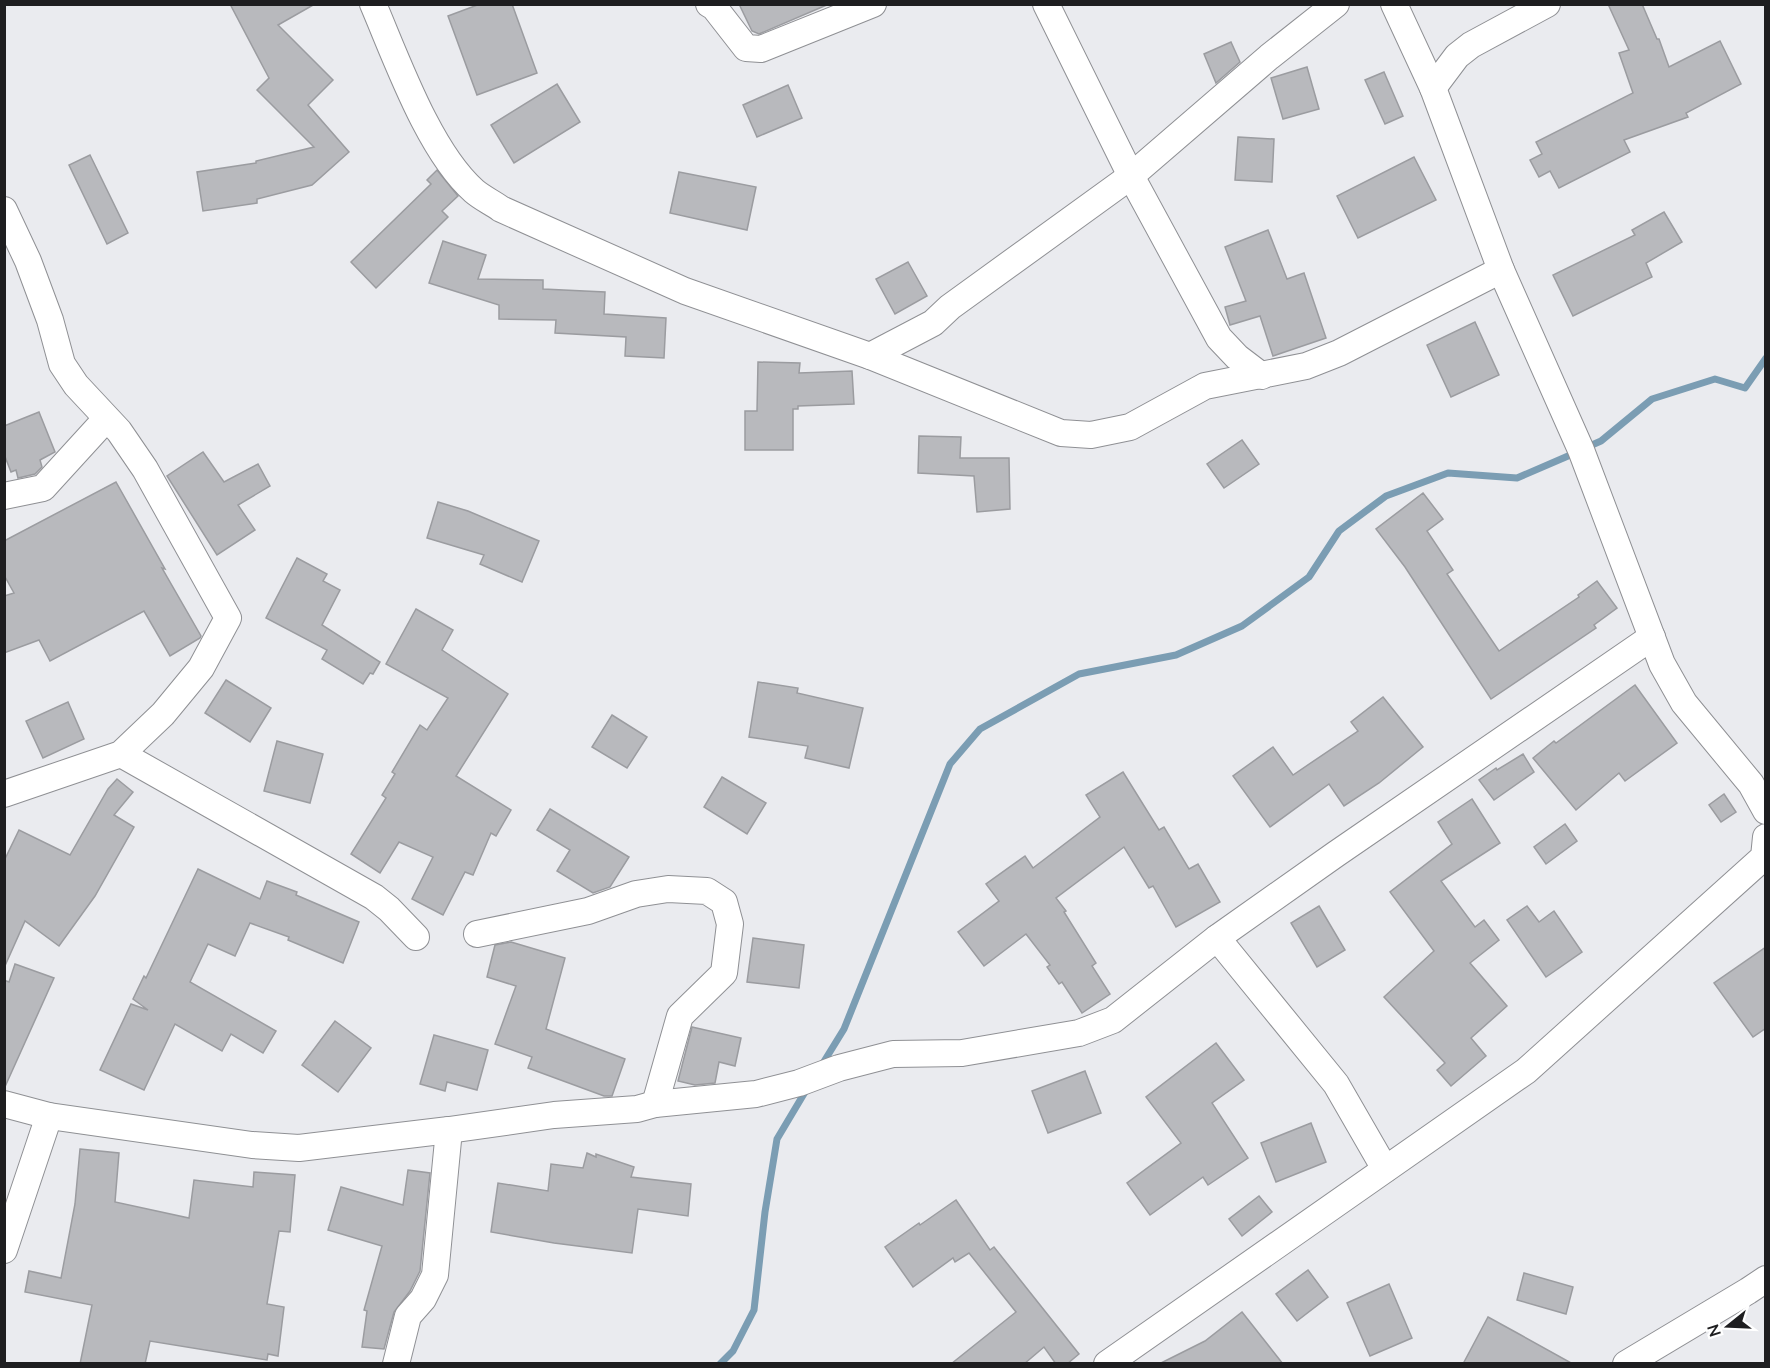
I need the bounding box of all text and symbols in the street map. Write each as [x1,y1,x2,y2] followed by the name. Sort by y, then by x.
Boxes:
[1698,1296,1758,1356] north arrow
[1702,1322,1725,1339] text: N

